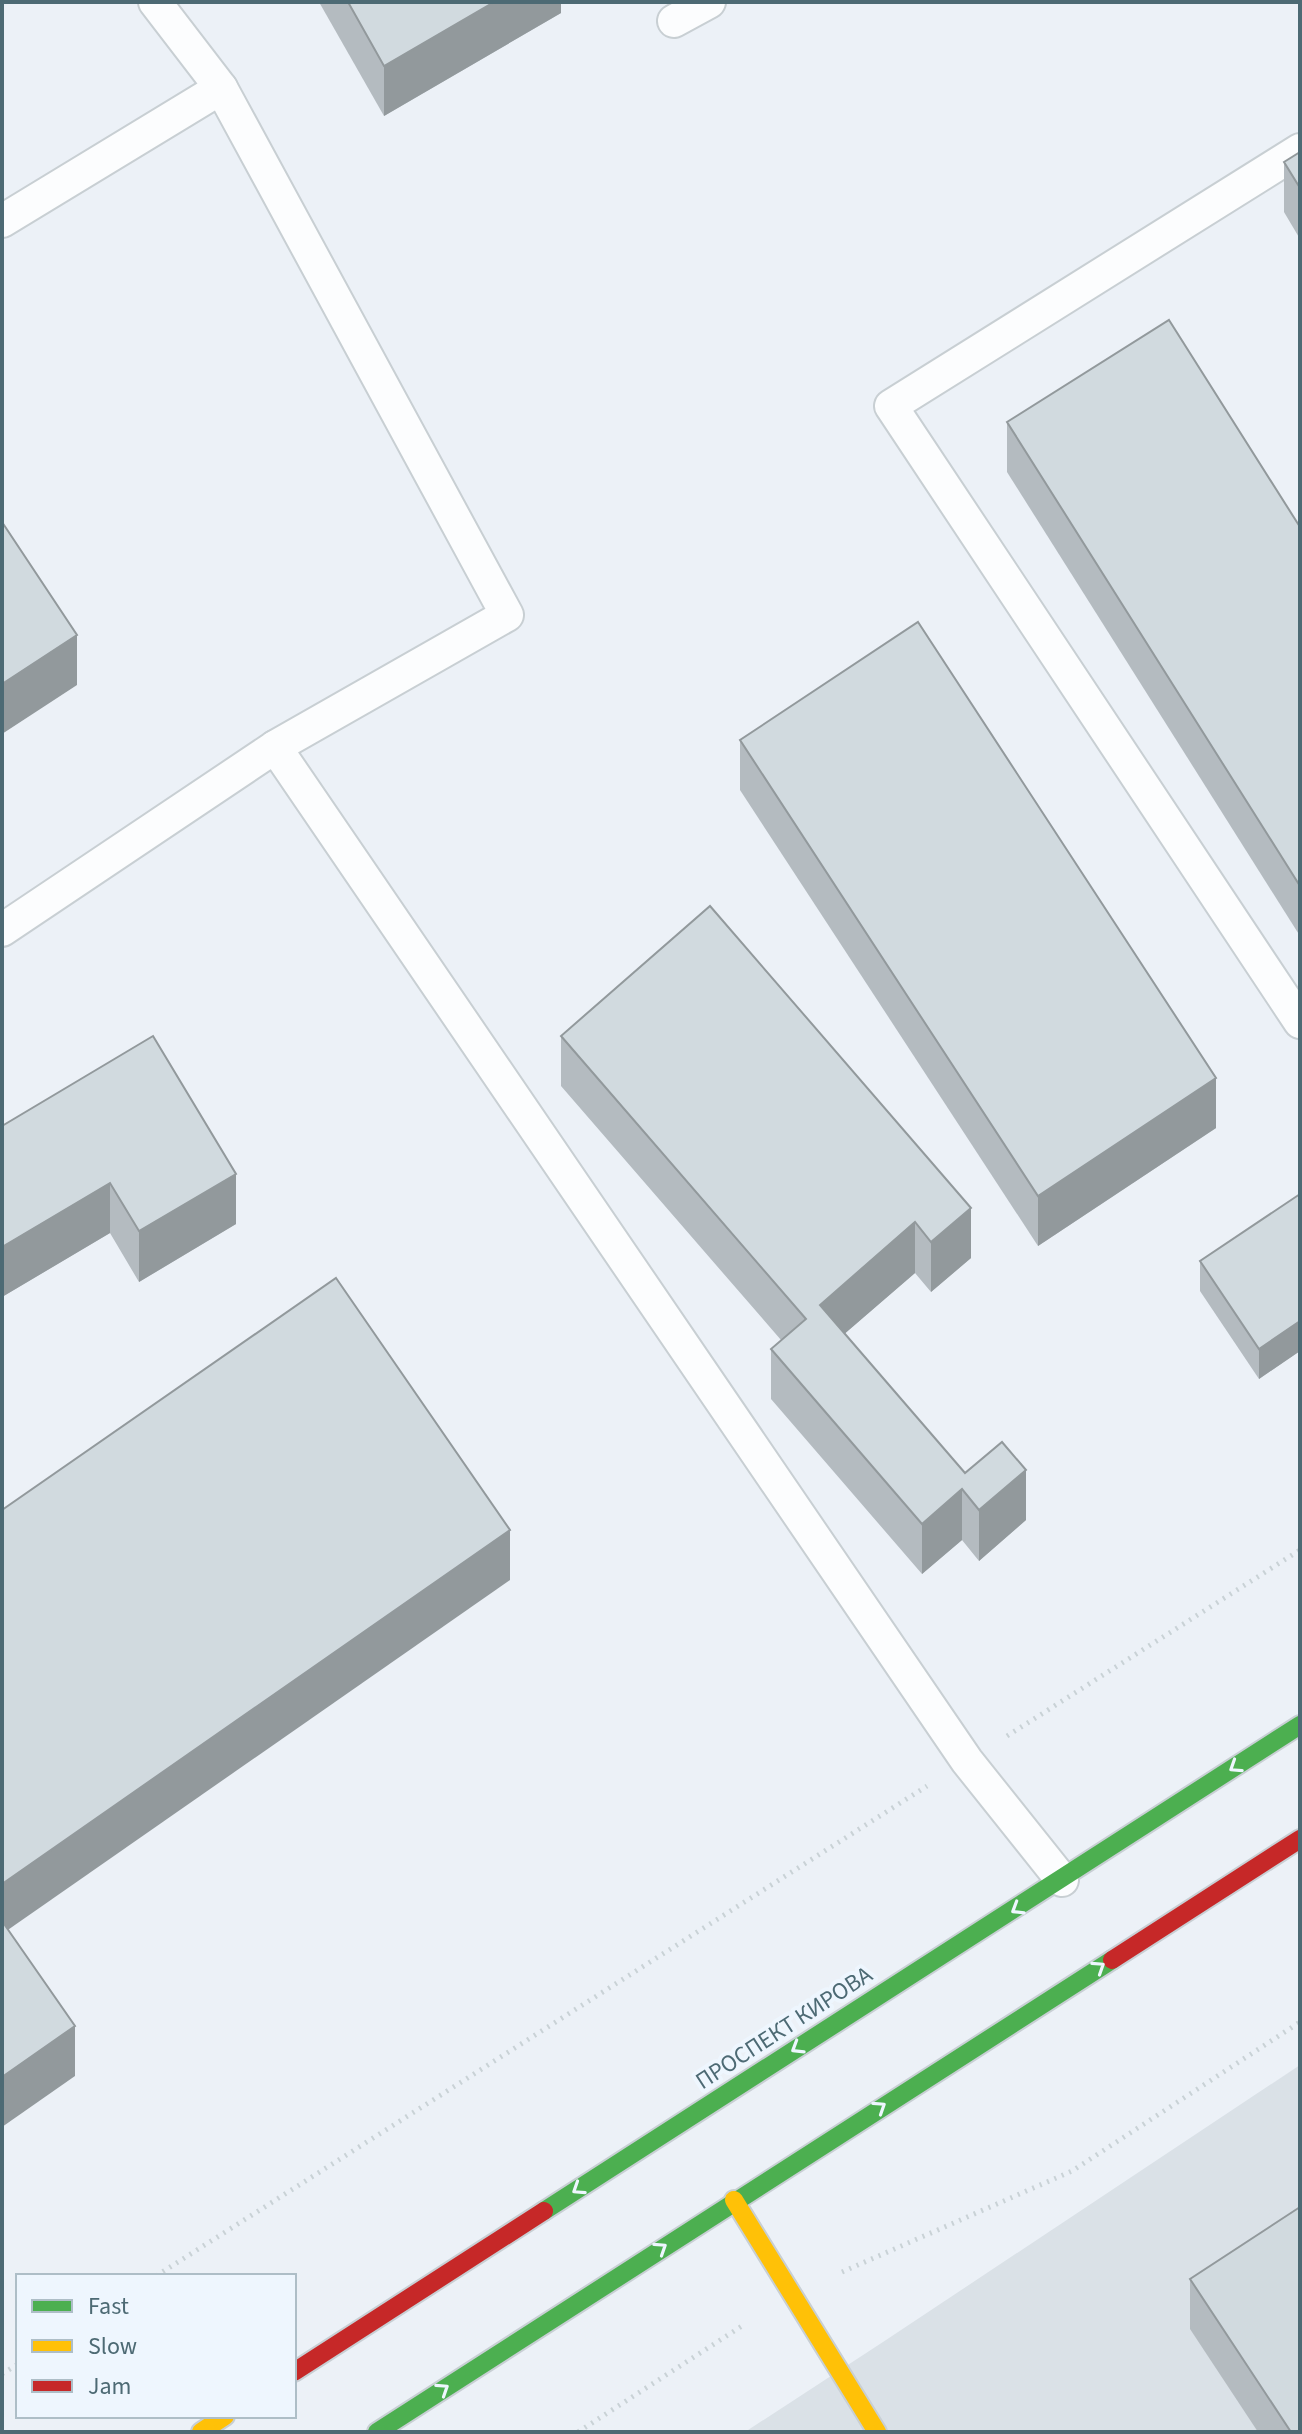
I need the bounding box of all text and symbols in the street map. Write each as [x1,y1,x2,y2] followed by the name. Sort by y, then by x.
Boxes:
[1229,1758,1243,1773] one-way arrow
[1011,1900,1026,1915] one-way arrow
[689,1958,879,2098] street label: ПРОСПЕКТ КИРОВА
[1090,1962,1104,1977] one-way arrow
[791,2039,806,2054] one-way arrow
[871,2102,885,2117] one-way arrow
[573,2179,587,2194] one-way arrow
[652,2242,667,2257] one-way arrow
[16,2274,296,2418] legend
[88,2289,129,2324] text: Fast
[88,2329,137,2364] text: Slow
[88,2369,132,2404] text: Jam
[434,2384,449,2399] one-way arrow

